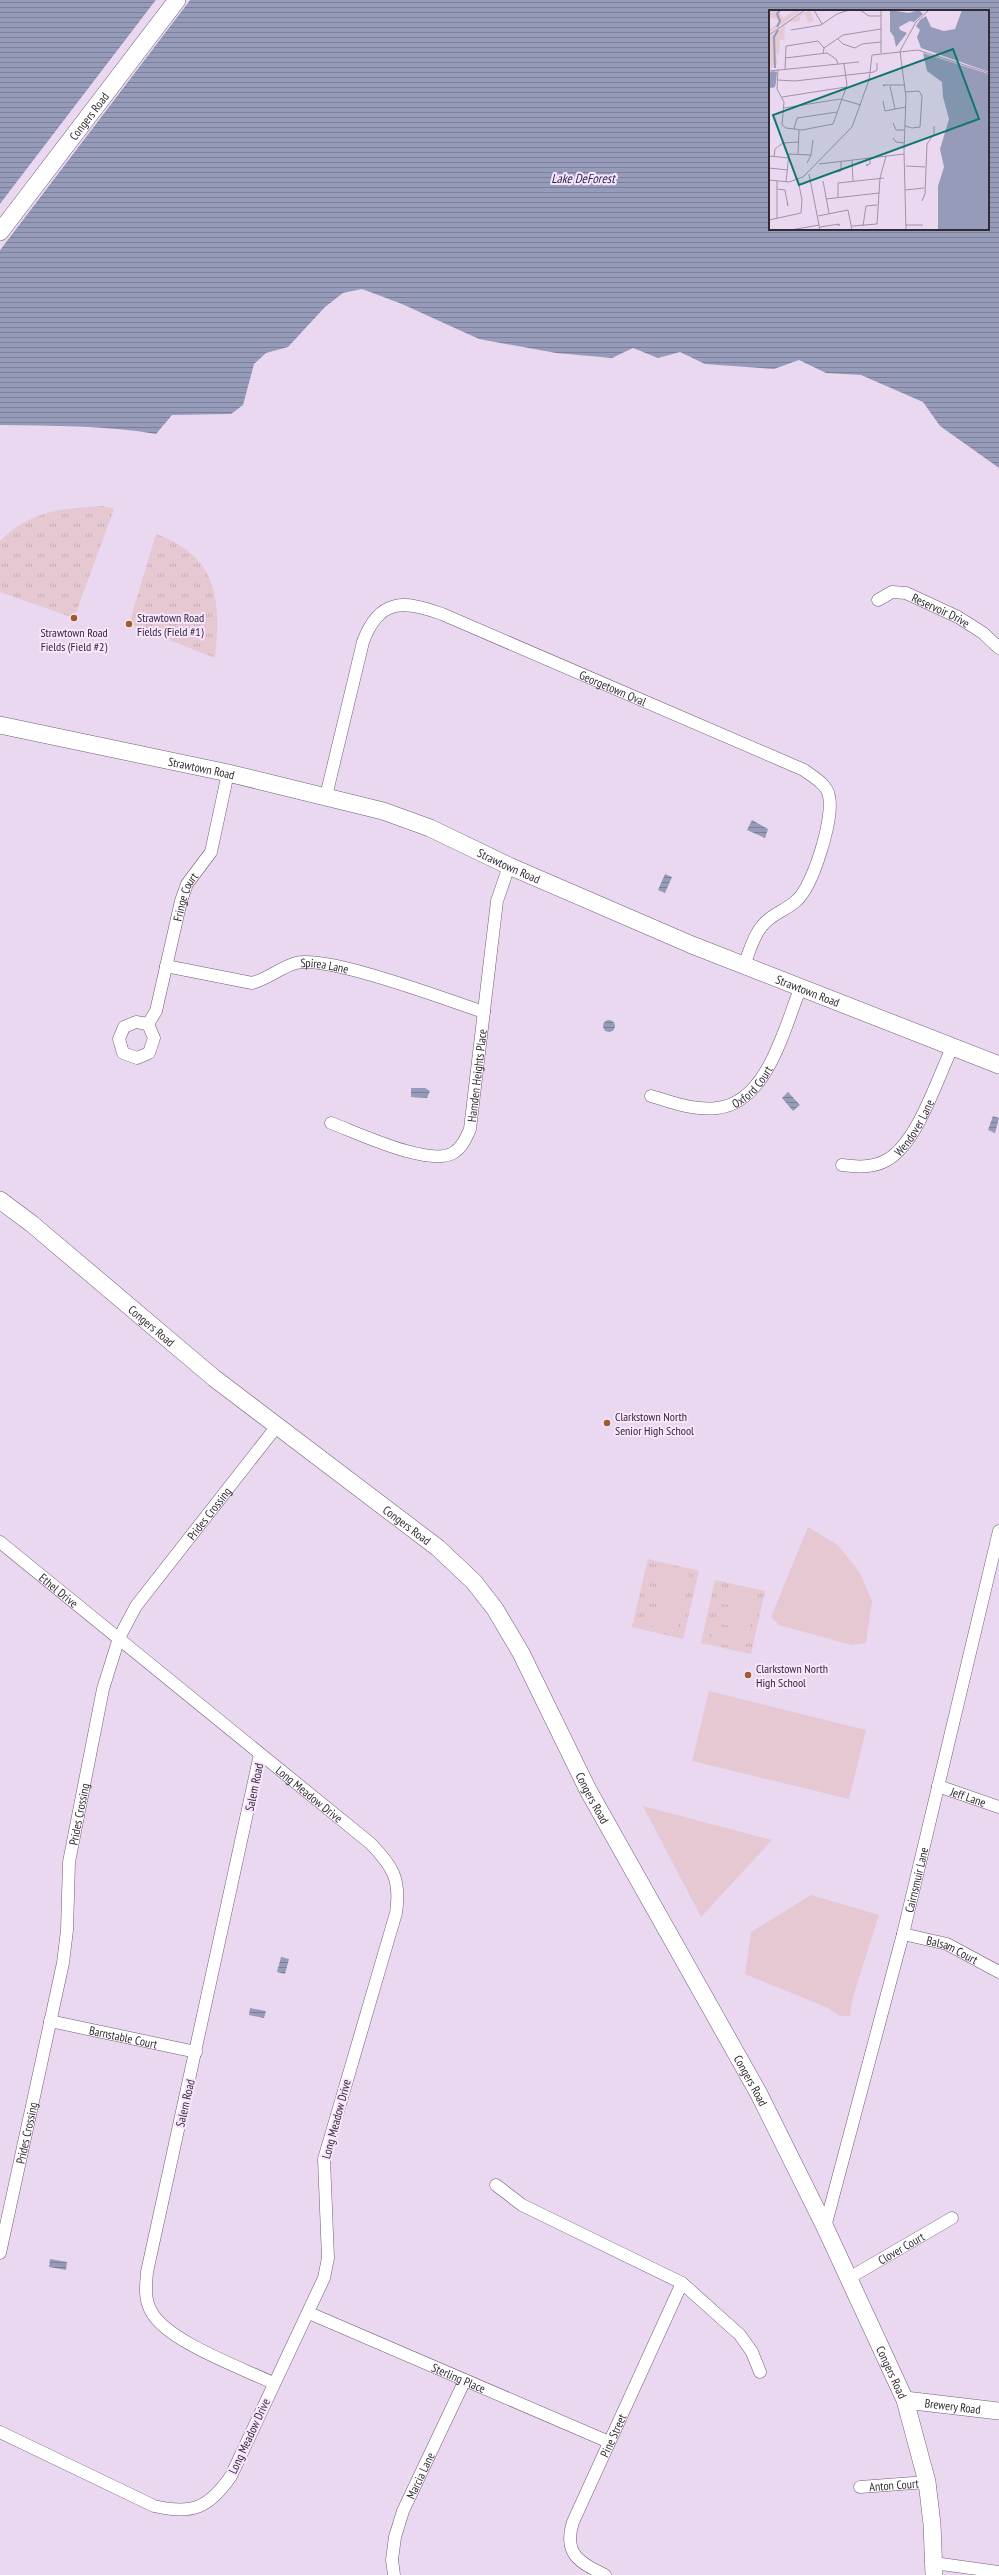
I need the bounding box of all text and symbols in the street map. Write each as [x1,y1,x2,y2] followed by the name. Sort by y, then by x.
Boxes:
[769,10,989,230] inset map
[66,89,112,143] street label: Congers Road
[551,170,616,187] water label: Lake DeForest
[910,589,973,630] street label: Reservoir Drive
[137,610,204,639] place label: Strawtown Road Fields (Field #1)
[69,613,79,623] marker: Strawtown Road Fields (Field #2)
[124,619,134,629] marker: Strawtown Road Fields (Field #1)
[40,625,108,654] place label: Strawtown Road Fields (Field #2)
[577,667,649,709] street label: Georgetown Oval
[167,753,236,782] street label: Strawtown Road
[475,845,543,886] street label: Strawtown Road
[169,869,201,923] street label: Fringe Court
[300,955,350,976] street label: Spirea Lane
[774,971,842,1010] street label: Strawtown Road
[463,1028,489,1123] street label: Hamden Heights Place
[729,1062,775,1111] street label: Oxford Court
[891,1097,937,1159] street label: Wendover Lane
[126,1302,178,1349] street label: Congers Road
[615,1409,694,1438] place label: Clarkstown North Senior High School
[602,1418,612,1428] marker: Clarkstown North Senior High School
[183,1484,234,1542] street label: Prides Crossing
[380,1502,434,1548] street label: Congers Road
[36,1570,82,1610] street label: Ethel Drive
[756,1661,828,1690] place label: Clarkstown North High School
[743,1670,753,1680] marker: Clarkstown North High School
[242,1762,266,1812] street label: Salem Road
[273,1762,346,1825] street label: Long Meadow Drive
[573,1770,613,1826] street label: Congers Road
[65,1782,92,1846] street label: Prides Crossing
[948,1783,988,1809] street label: Jeff Lane
[901,1845,931,1914] street label: Cairnsmuir Lane
[925,1932,981,1967] street label: Balsam Court
[88,2022,159,2051] street label: Barnstable Court
[731,2052,771,2108] street label: Congers Road
[172,2078,198,2128] street label: Salem Road
[318,2078,354,2160] street label: Long Meadow Drive
[12,2101,40,2165] street label: Prides Crossing
[875,2228,927,2267] street label: Clover Court
[873,2343,911,2401] street label: Congers Road
[430,2359,488,2396] street label: Sterling Place
[924,2395,982,2416] street label: Brewery Road
[225,2396,273,2476] street label: Long Meadow Drive
[596,2411,629,2459] street label: Pine Street
[402,2450,437,2501] street label: Marcia Lane
[869,2475,920,2494] street label: Anton Court

